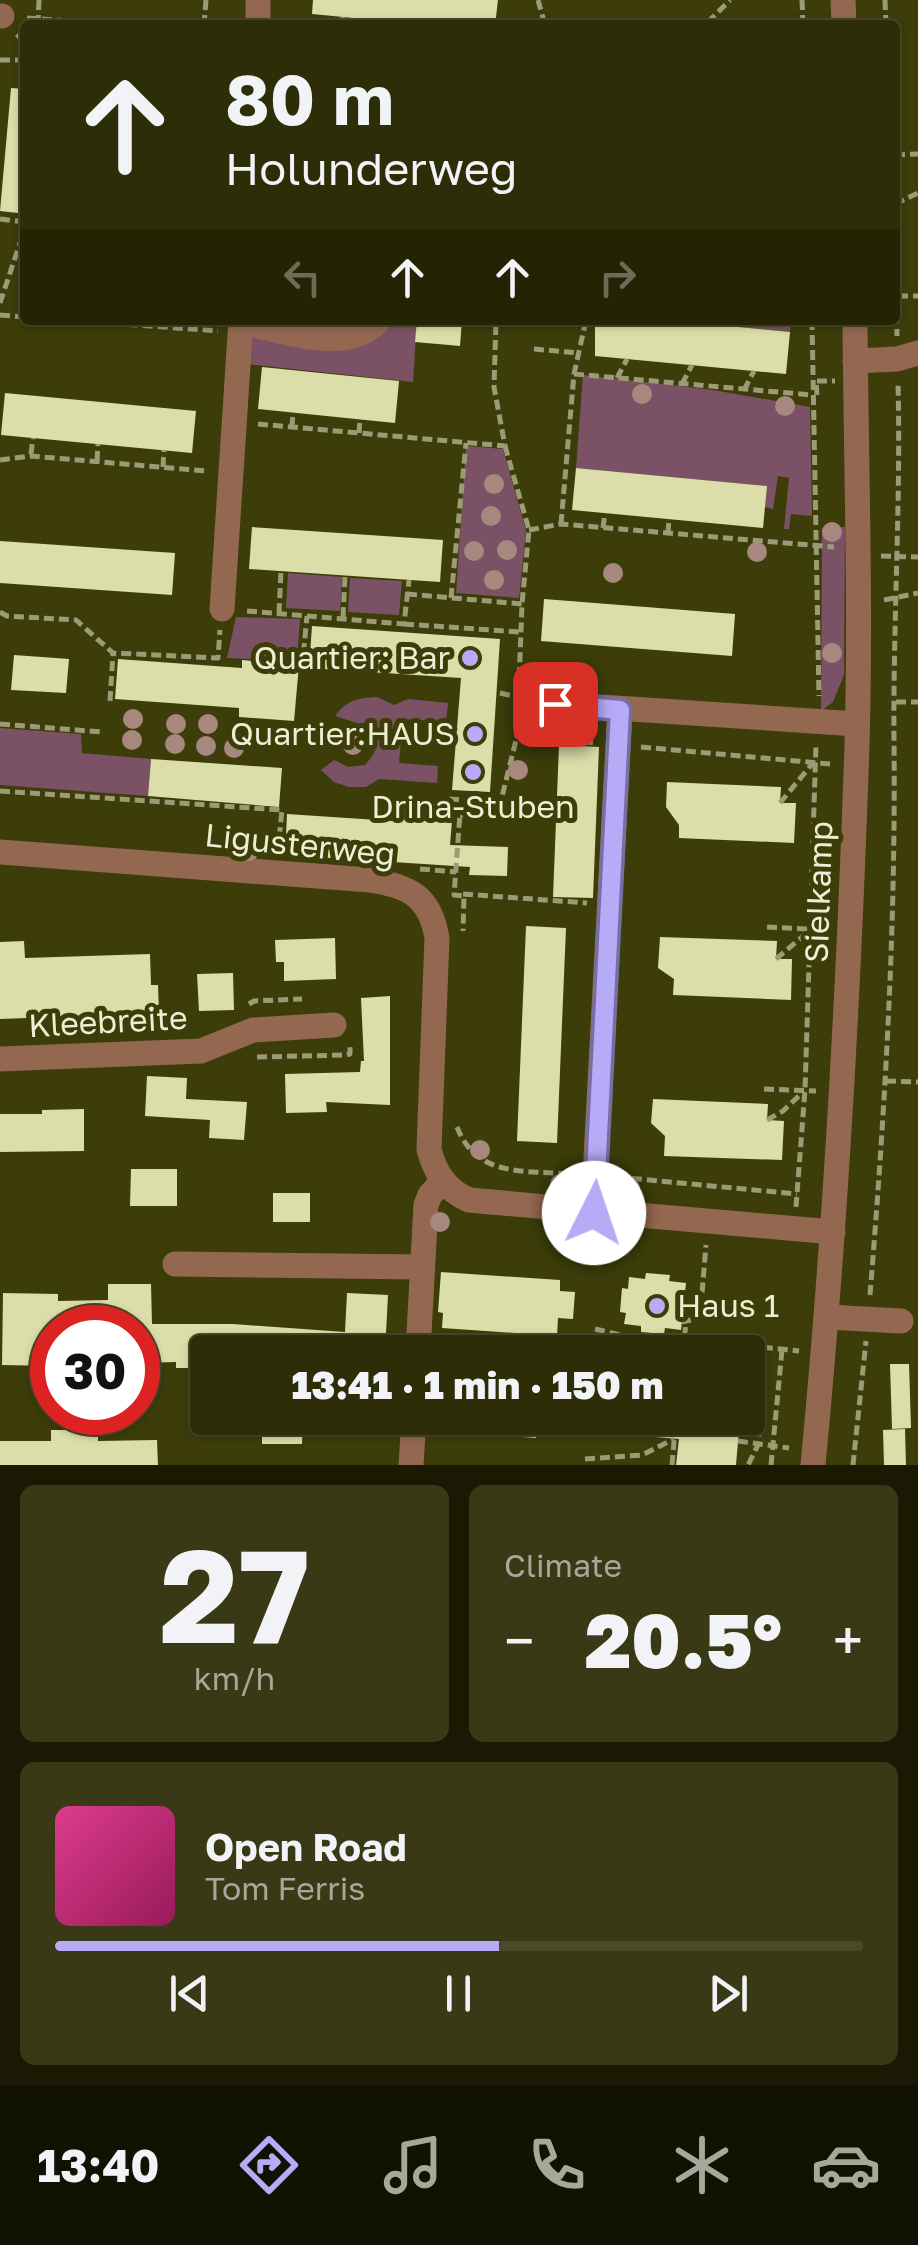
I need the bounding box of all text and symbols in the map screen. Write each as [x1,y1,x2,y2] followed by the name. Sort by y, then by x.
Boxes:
[225,56,394,140] text: 80 m
[60,60,190,190] icon: ahead
[225,141,518,195] text: Holunderweg
[275,250,330,305] icon: left
[380,250,435,305] icon: ahead
[485,250,540,305] icon: ahead
[590,250,645,305] icon: right
[254,638,450,676] place label: Quartier: Bar
[459,647,481,669] marker: Quartier: Bar
[513,662,598,747] pin
[528,677,583,732] icon: arrive
[230,714,455,752] place label: Quartier:HAUS
[464,723,486,745] marker: Quartier:HAUS
[462,761,484,783] marker: Drina-Stuben
[371,787,575,825] place label: Drina-Stuben
[203,815,397,873] street label: Ligusterweg
[797,820,839,963] street label: Sielkamp
[27,998,188,1044] street label: Kleebreite
[542,1161,646,1265] position arrow
[677,1286,779,1324] place label: Haus 1
[646,1295,668,1317] marker: Haus 1
[30,1305,160,1435] speed limit sign: 30
[292,1362,663,1407] text: 13:41 · 1 min · 150 m
[159,1516,310,1672] text: 27
[504,1546,622,1584] text: Climate
[585,1594,782,1685] text: 20.5°
[504,1607,534,1673] text: −
[833,1607,863,1673] text: +
[194,1659,275,1697] text: km/h
[205,1824,407,1869] text: Open Road
[205,1869,365,1907] text: Tom Ferris
[162,1966,217,2021] icon: previous
[431,1966,486,2021] icon: pause
[701,1966,756,2021] icon: next
[234,2130,304,2200] icon: directions
[378,2130,448,2200] icon: music
[522,2130,592,2200] icon: phone
[667,2130,737,2200] icon: climate
[811,2130,881,2200] icon: car
[37,2138,160,2192] text: 13:40

